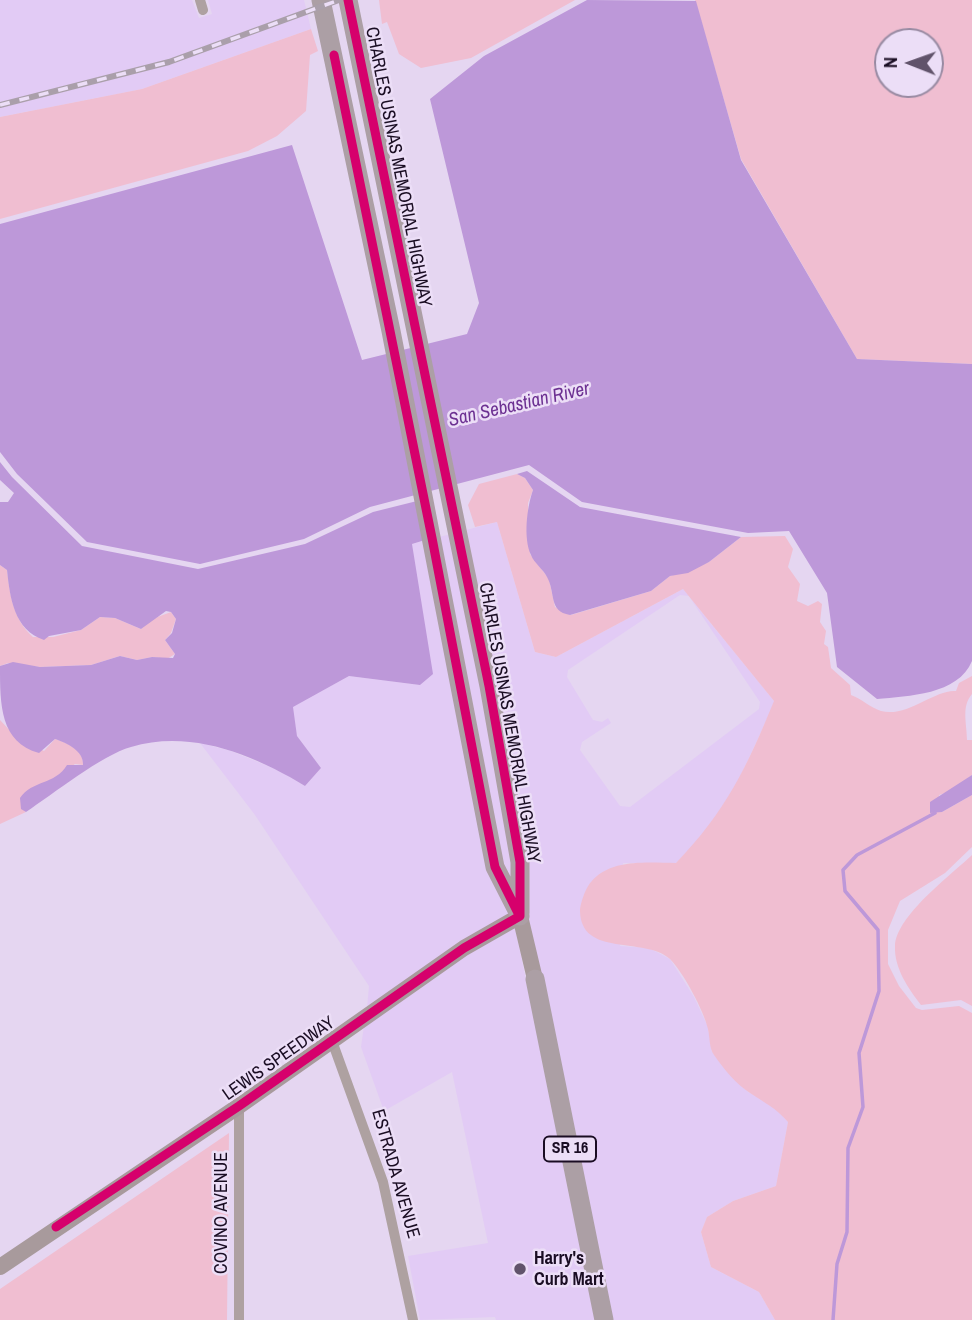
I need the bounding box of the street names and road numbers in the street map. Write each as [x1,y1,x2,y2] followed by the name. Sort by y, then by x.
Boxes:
[360,25,436,309] street label: CHARLES USINAS MEMORIAL HIGHWAY
[474,581,544,865] street label: CHARLES USINAS MEMORIAL HIGHWAY
[219,1012,339,1106] street label: LEWIS SPEEDWAY
[366,1107,424,1241] street label: ESTRADA AVENUE
[544,1136,596,1162] road number: SR 16
[211,1152,233,1274] street label: COVINO AVENUE

